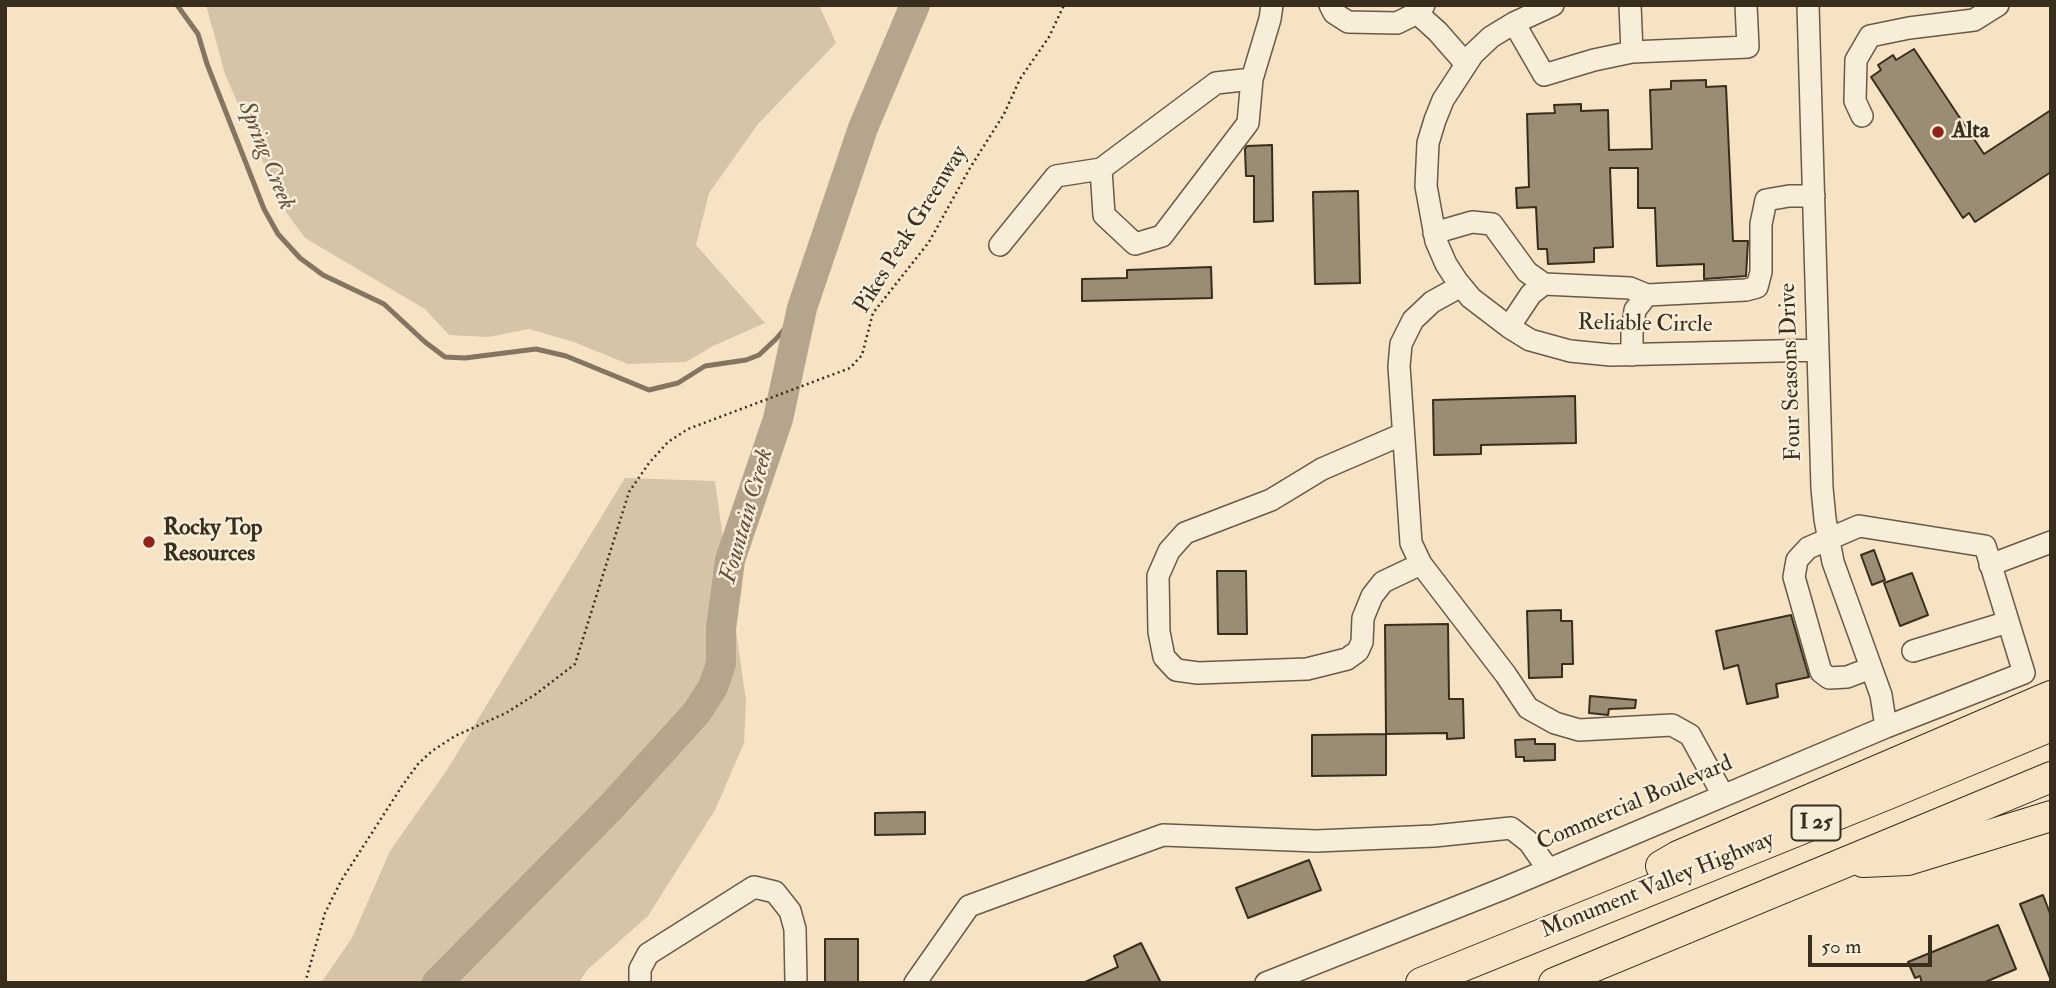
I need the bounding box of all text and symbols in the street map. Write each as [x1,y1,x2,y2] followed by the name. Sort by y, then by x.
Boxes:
[230,97,300,215] water label: Spring Creek
[1952,118,1989,146] place label: Alta
[1930,124,1946,140] marker: Alta
[849,141,975,319] street label: Pikes Peak Greenway
[1775,282,1809,462] street label: Four Seasons Drive
[1577,310,1713,340] street label: Reliable Circle
[715,445,781,587] water label: Fountain Creek
[163,515,262,569] place label: Rocky Top Resources
[141,534,157,550] marker: Rocky Top Resources
[1533,750,1737,858] street label: Commercial Boulevard
[1792,806,1840,840] road number: I 25
[1537,826,1779,946] street label: Monument Valley Highway
[1811,922,1935,966] scale bar
[1821,933,1862,960] text: 50 m

